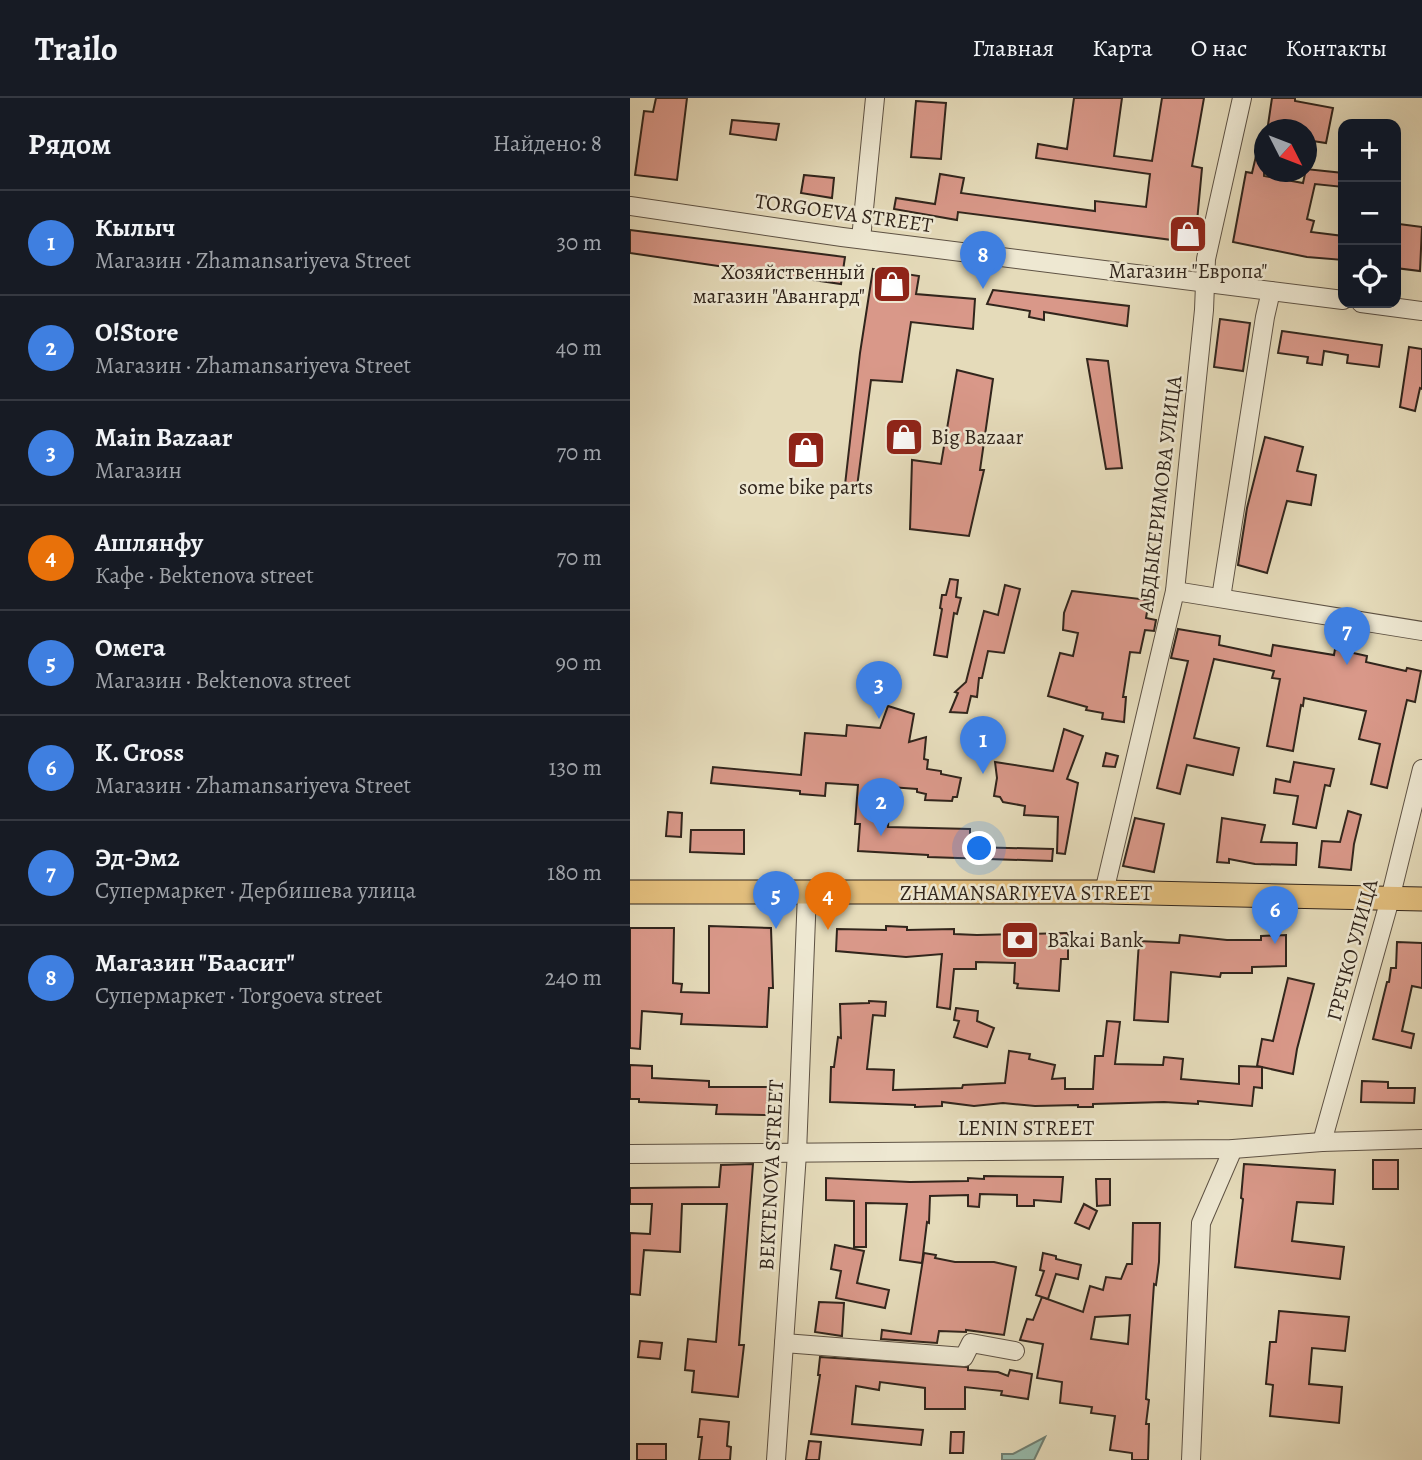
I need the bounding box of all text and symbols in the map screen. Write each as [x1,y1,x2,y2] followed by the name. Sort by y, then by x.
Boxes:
[35,26,118,71] text: Trailo
[973,32,1054,64] text: Главная
[1092,32,1153,64] text: Карта
[1191,32,1247,64] text: О нас
[1285,32,1387,64] text: Контакты
[1254,119,1317,182] north arrow
[1338,119,1401,308] map controls
[1338,119,1401,182] button: +
[28,124,111,164] text: Рядом
[493,128,602,159] text: Найдено: 8
[1338,182,1401,245] button: −
[753,187,935,239] street label: TORGOEVA STREET
[95,210,175,245] text: Кылыч
[1167,213,1209,255] shop icon: Магазин "Европа"
[47,227,55,258] text: 1
[556,227,602,258] text: 30 m
[960,231,1006,289] pin: 8
[95,245,411,276] text: Магазин · Zhamansariyeva Street
[1338,245,1401,308] button: locate
[1109,257,1267,285] place label: Магазин "Европа"
[693,258,865,310] place label: Хозяйственный магазин "Авангард"
[871,263,913,305] shop icon: Хозяйственный магазин "Авангард"
[95,315,178,350] text: O!Store
[45,332,57,363] text: 2
[556,332,602,363] text: 40 m
[95,350,411,381] text: Магазин · Zhamansariyeva Street
[1131,373,1188,615] street label: АБДЫКЕРИМОВА УЛИЦА
[883,416,925,458] shop icon: Big Bazaar
[95,420,232,455] text: Main Bazaar
[931,423,1024,451] place label: Big Bazaar
[785,429,827,471] shop icon: some bike parts
[46,437,56,468] text: 3
[556,437,602,468] text: 70 m
[95,455,182,486] text: Магазин
[739,473,873,501] place label: some bike parts
[95,525,203,560] text: Ашлянфу
[46,542,56,573] text: 4
[556,542,602,573] text: 70 m
[95,560,314,591] text: Кафе · Bektenova street
[1324,607,1370,665] pin: 7
[95,630,166,665] text: Омега
[46,647,56,678] text: 5
[556,647,602,678] text: 90 m
[856,661,902,719] pin: 3
[95,665,351,696] text: Магазин · Bektenova street
[960,716,1006,774] pin: 1
[95,735,184,770] text: K. Cross
[46,752,56,783] text: 6
[549,752,602,783] text: 130 m
[95,770,411,801] text: Магазин · Zhamansariyeva Street
[858,778,904,836] pin: 2
[962,831,996,865] your location
[95,840,180,875] text: Эд-Эм2
[46,857,56,888] text: 7
[547,857,602,888] text: 180 m
[753,871,799,929] pin: 5
[805,872,851,930] pin: 4
[95,875,416,906] text: Супермаркет · Дербишева улица
[1320,875,1385,1024] street label: ГРЕЧКО УЛИЦА
[900,879,1153,907] street label: ZHAMANSARIYEVA STREET
[1252,886,1298,944] pin: 6
[999,919,1041,961] bank icon: Bakai Bank
[1047,926,1144,954] place label: Bakai Bank
[95,945,295,980] text: Магазин "Баасит"
[45,962,57,993] text: 8
[545,962,602,993] text: 240 m
[95,980,383,1011] text: Супермаркет · Torgoeva street
[752,1078,790,1271] street label: BEKTENOVA STREET
[958,1114,1095,1142] street label: LENIN STREET

